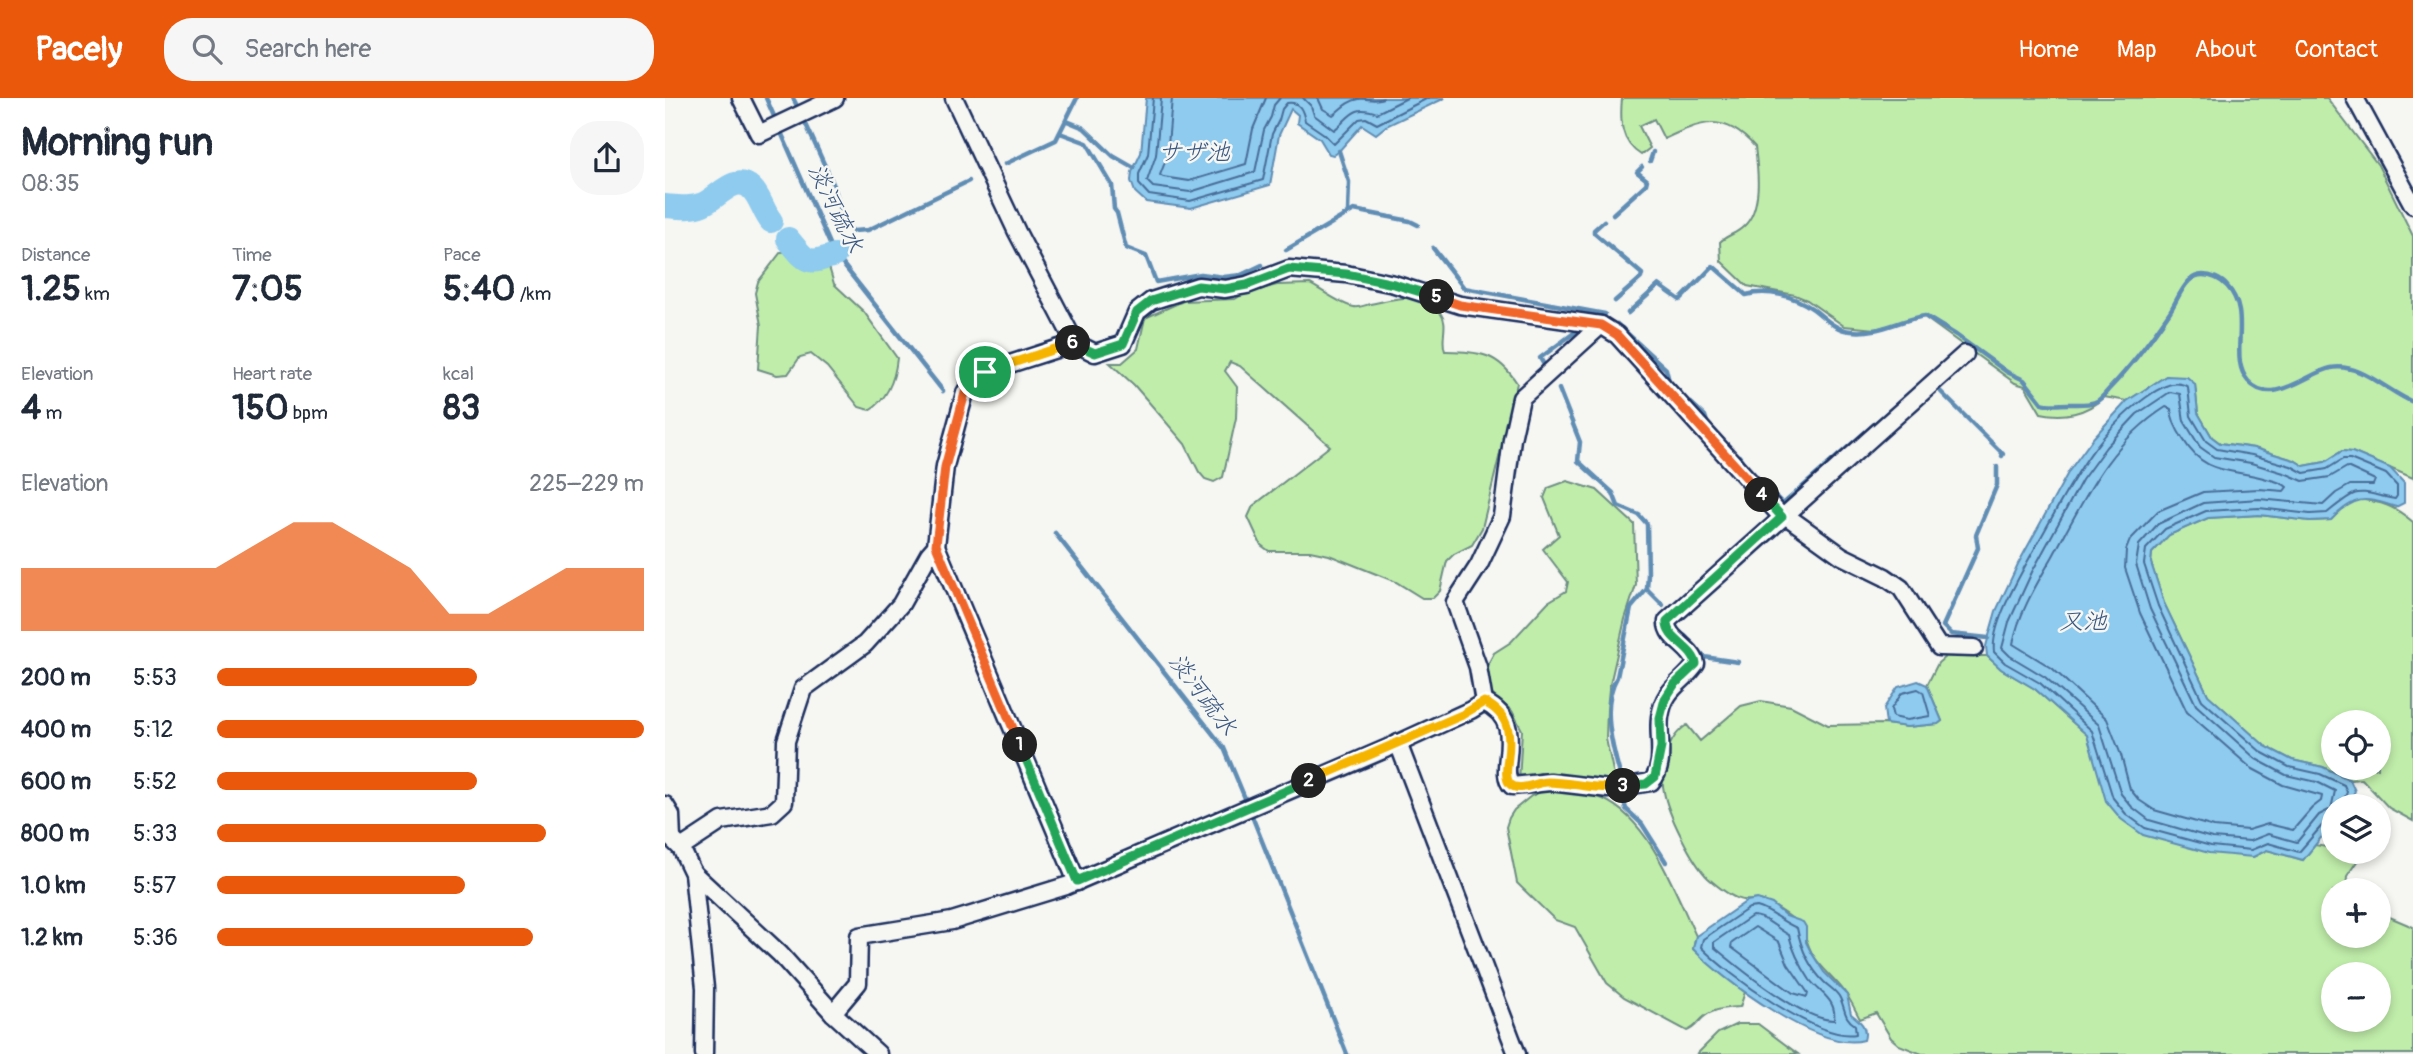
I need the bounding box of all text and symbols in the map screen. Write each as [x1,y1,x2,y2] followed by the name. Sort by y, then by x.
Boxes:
[164,18,654,81] search box
[35,29,122,70] text: Pacely
[188,30,226,68] icon: search
[244,33,371,65] text: Search here
[2018,35,2079,64] text: Home
[2117,35,2157,64] text: Map
[2195,35,2257,64] text: About
[2295,35,2378,64] text: Contact
[21,119,213,167] text: Morning run
[570,121,644,195] button: share
[1158,138,1231,167] water label: サザ池
[801,159,870,258] water label: 淡河疏水
[21,169,80,198] text: 08:35
[21,243,90,267] text: Distance
[232,243,272,267] text: Time
[443,243,481,267] text: Pace
[21,267,81,311] text: 1.25
[232,267,303,311] text: 7:05
[443,267,516,311] text: 5:40
[1419,280,1455,314] pin: 5
[81,282,110,306] text: km
[516,282,551,306] text: /km
[1431,284,1442,308] text: 5
[1055,326,1091,360] pin: 6
[1067,330,1078,354] text: 6
[955,342,1015,402] pin
[966,353,1004,391] icon: arrive
[21,362,93,386] text: Elevation
[232,362,312,386] text: Heart rate
[443,362,474,386] text: kcal
[21,386,41,430] text: 4
[232,386,289,430] text: 150
[443,386,480,430] text: 83
[41,401,62,425] text: m
[289,401,328,425] text: bpm
[21,469,109,498] text: Elevation
[529,469,644,498] text: 225–229 m
[1745,478,1779,512] pin: 4
[1756,482,1767,506] text: 4
[2059,607,2108,636] water label: 又池
[1162,647,1243,741] water label: 淡河疏水
[21,663,91,692] text: 200 m
[133,663,177,692] text: 5:53
[2321,710,2391,1032] map controls
[2321,710,2391,780] button: locate
[21,715,91,744] text: 400 m
[133,715,173,744] text: 5:12
[1003,728,1037,762] pin: 1
[1016,732,1023,756] text: 1
[1291,764,1327,798] pin: 2
[21,767,91,796] text: 600 m
[133,767,177,796] text: 5:52
[1303,768,1314,792] text: 2
[1605,768,1641,804] pin: 3
[1617,773,1628,797] text: 3
[2321,794,2391,864] button: layers
[21,819,89,848] text: 800 m
[133,819,177,848] text: 5:33
[21,871,86,900] text: 1.0 km
[133,871,176,900] text: 5:57
[2321,878,2391,948] button: +
[21,923,83,952] text: 1.2 km
[133,923,178,952] text: 5:36
[2321,962,2391,1032] button: −

